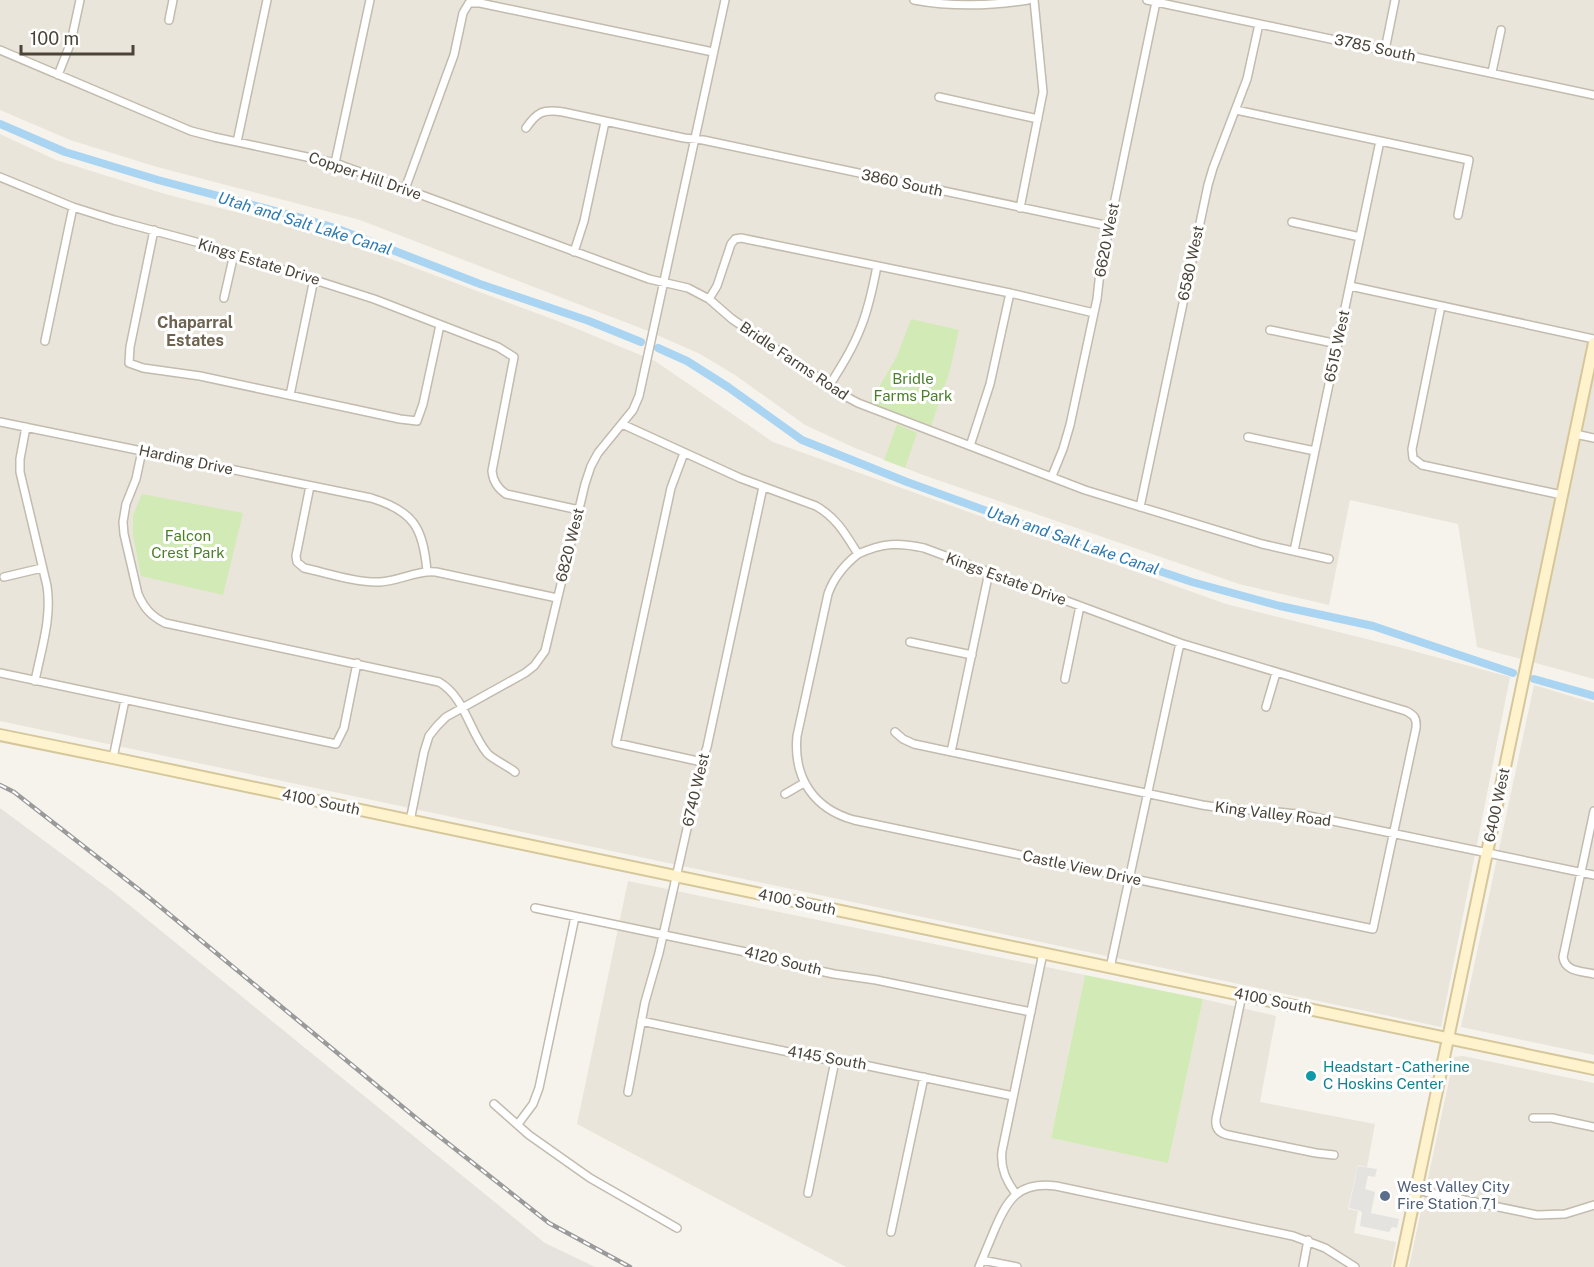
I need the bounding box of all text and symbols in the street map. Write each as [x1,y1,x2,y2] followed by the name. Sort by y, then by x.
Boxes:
[21,18,134,56] scale bar
[30,28,79,49] text: 100 m
[1333,31,1417,64] street label: 3785 South
[306,148,424,203] street label: Copper Hill Drive
[860,166,944,199] street label: 3860 South
[215,188,394,259] water label: Utah and Salt Lake Canal
[1091,201,1122,278] street label: 6620 West
[1174,224,1207,302] street label: 6580 West
[196,235,322,288] street label: Kings Estate Drive
[1321,308,1352,384] street label: 6515 West
[157,313,233,350] district label: Chaparral Estates
[737,318,852,403] street label: Bridle Farms Road
[874,370,953,404] park label: Bridle Farms Park
[137,441,235,478] street label: Harding Drive
[984,502,1162,579] water label: Utah and Salt Lake Canal
[552,506,587,584] street label: 6820 West
[151,527,225,561] park label: Falcon Crest Park
[944,549,1069,608] street label: Kings Estate Drive
[679,751,712,828] street label: 6740 West
[1480,766,1513,844] street label: 6400 West
[281,785,362,818] street label: 4100 South
[1214,798,1332,829] street label: King Valley Road
[1021,847,1143,888] street label: Castle View Drive
[757,885,838,918] street label: 4100 South
[743,943,824,978] street label: 4120 South
[1233,984,1314,1017] street label: 4100 South
[786,1042,868,1073] street label: 4145 South
[1323,1058,1470,1092] place label: Headstart - Catherine C Hoskins Center
[1304,1069,1318,1083] marker: Headstart - Catherine C Hoskins Center
[1397,1178,1510,1212] place label: West Valley City Fire Station 71
[1378,1189,1392,1203] marker: West Valley City Fire Station 71

